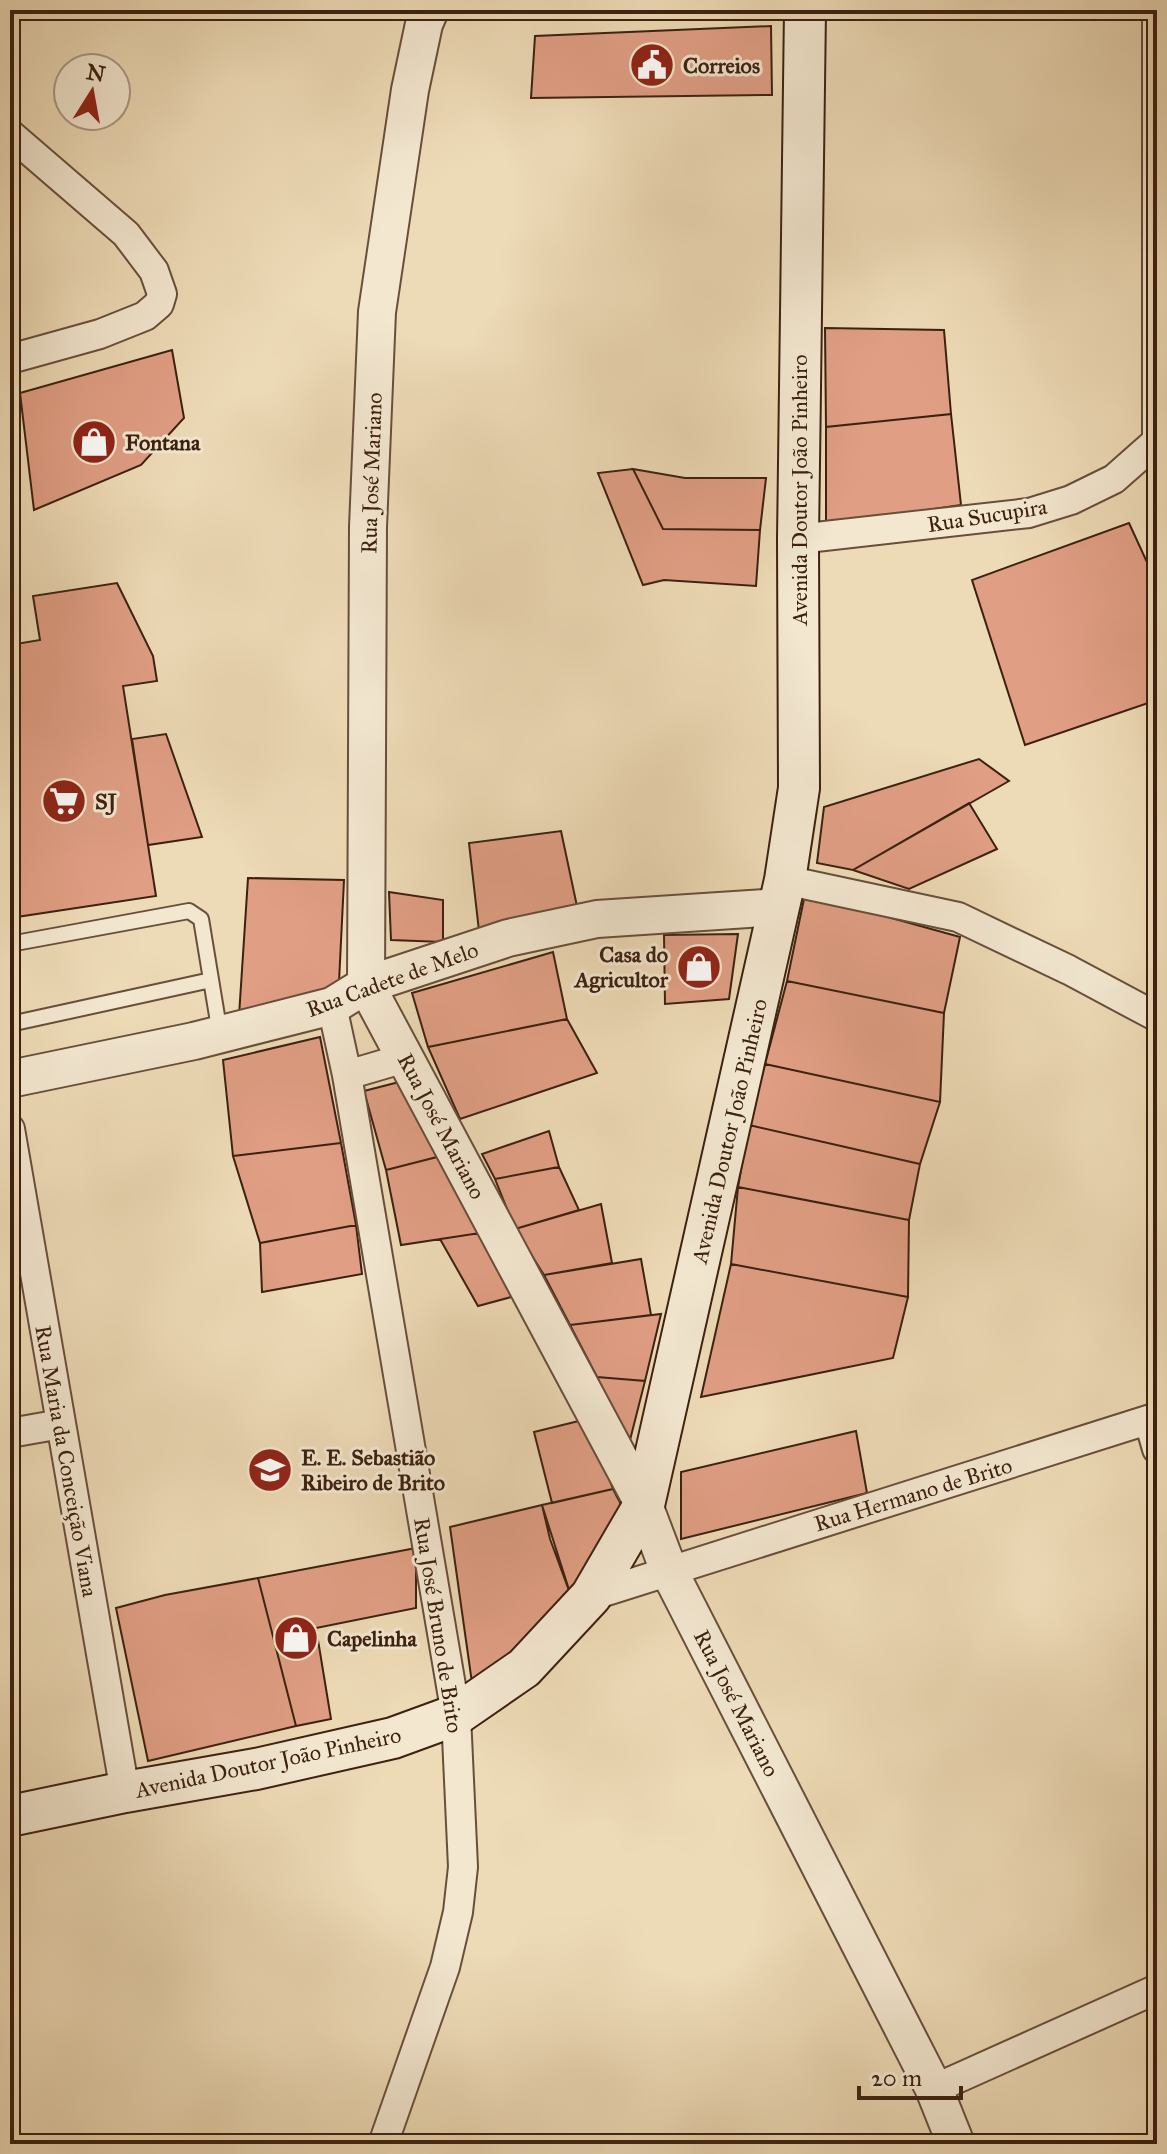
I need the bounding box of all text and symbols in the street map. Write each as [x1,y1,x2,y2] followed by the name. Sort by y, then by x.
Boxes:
[628,41,676,89] public building icon: Correios
[52,52,132,132] north arrow
[683,52,760,79] place label: Correios
[84,58,108,88] text: N
[786,355,813,626] street label: Avenida Doutor João Pinheiro
[355,392,388,554] street label: Rua José Mariano
[70,418,118,466] shop icon: Fontana
[125,429,201,456] place label: Fontana
[925,493,1050,538] street label: Rua Sucupira
[40,777,88,825] supermarket icon: SJ
[95,788,118,816] place label: SJ
[303,936,482,1023] street label: Rua Cadete de Melo
[573,941,669,993] place label: Casa do Agricultor
[675,943,723,991] shop icon: Casa do Agricultor
[686,996,773,1267] street label: Avenida Doutor João Pinheiro
[392,1049,491,1204] street label: Rua José Mariano
[29,1323,104,1600] street label: Rua Maria da Conceição Viana
[301,1444,445,1496] place label: E. E. Sebastião Ribeiro de Brito
[246,1446,294,1494] school or university icon: E. E. Sebastião Ribeiro de Brito
[811,1452,1015,1537] street label: Rua Hermano de Brito
[408,1515,469,1735] street label: Rua José Bruno de Brito
[272,1614,320,1662] shop icon: Capelinha
[327,1625,418,1652] place label: Capelinha
[688,1625,785,1781] street label: Rua José Mariano
[132,1721,403,1804] street label: Avenida Doutor João Pinheiro
[859,2050,961,2100] scale bar
[871,2063,922,2093] text: 20 m

